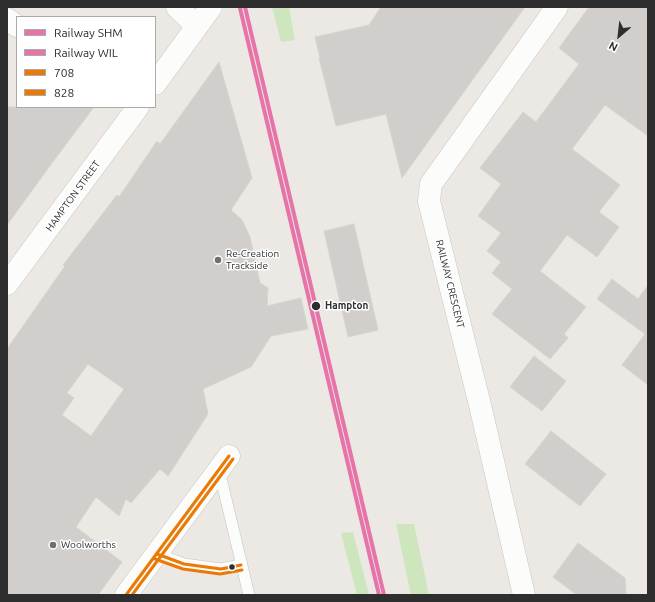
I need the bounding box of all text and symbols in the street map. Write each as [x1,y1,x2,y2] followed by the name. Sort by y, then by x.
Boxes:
[16,16,156,108] legend
[599,16,639,56] north arrow
[54,26,123,39] text: Railway SHM
[607,39,620,54] text: N
[54,46,118,59] text: Railway WIL
[54,66,74,79] text: 708
[54,86,74,99] text: 828
[43,158,103,234] street label: HAMPTON STREET
[433,238,467,330] street label: RAILWAY CRESCENT
[226,248,279,272] place label: Re-Creation Trackside
[213,255,223,265] marker: Re-Creation Trackside
[310,300,322,312] marker: Hampton
[325,300,368,312] place label: Hampton
[61,539,116,551] place label: Woolworths
[48,540,58,550] marker: Woolworths
[227,562,237,572] unlabelled marker

